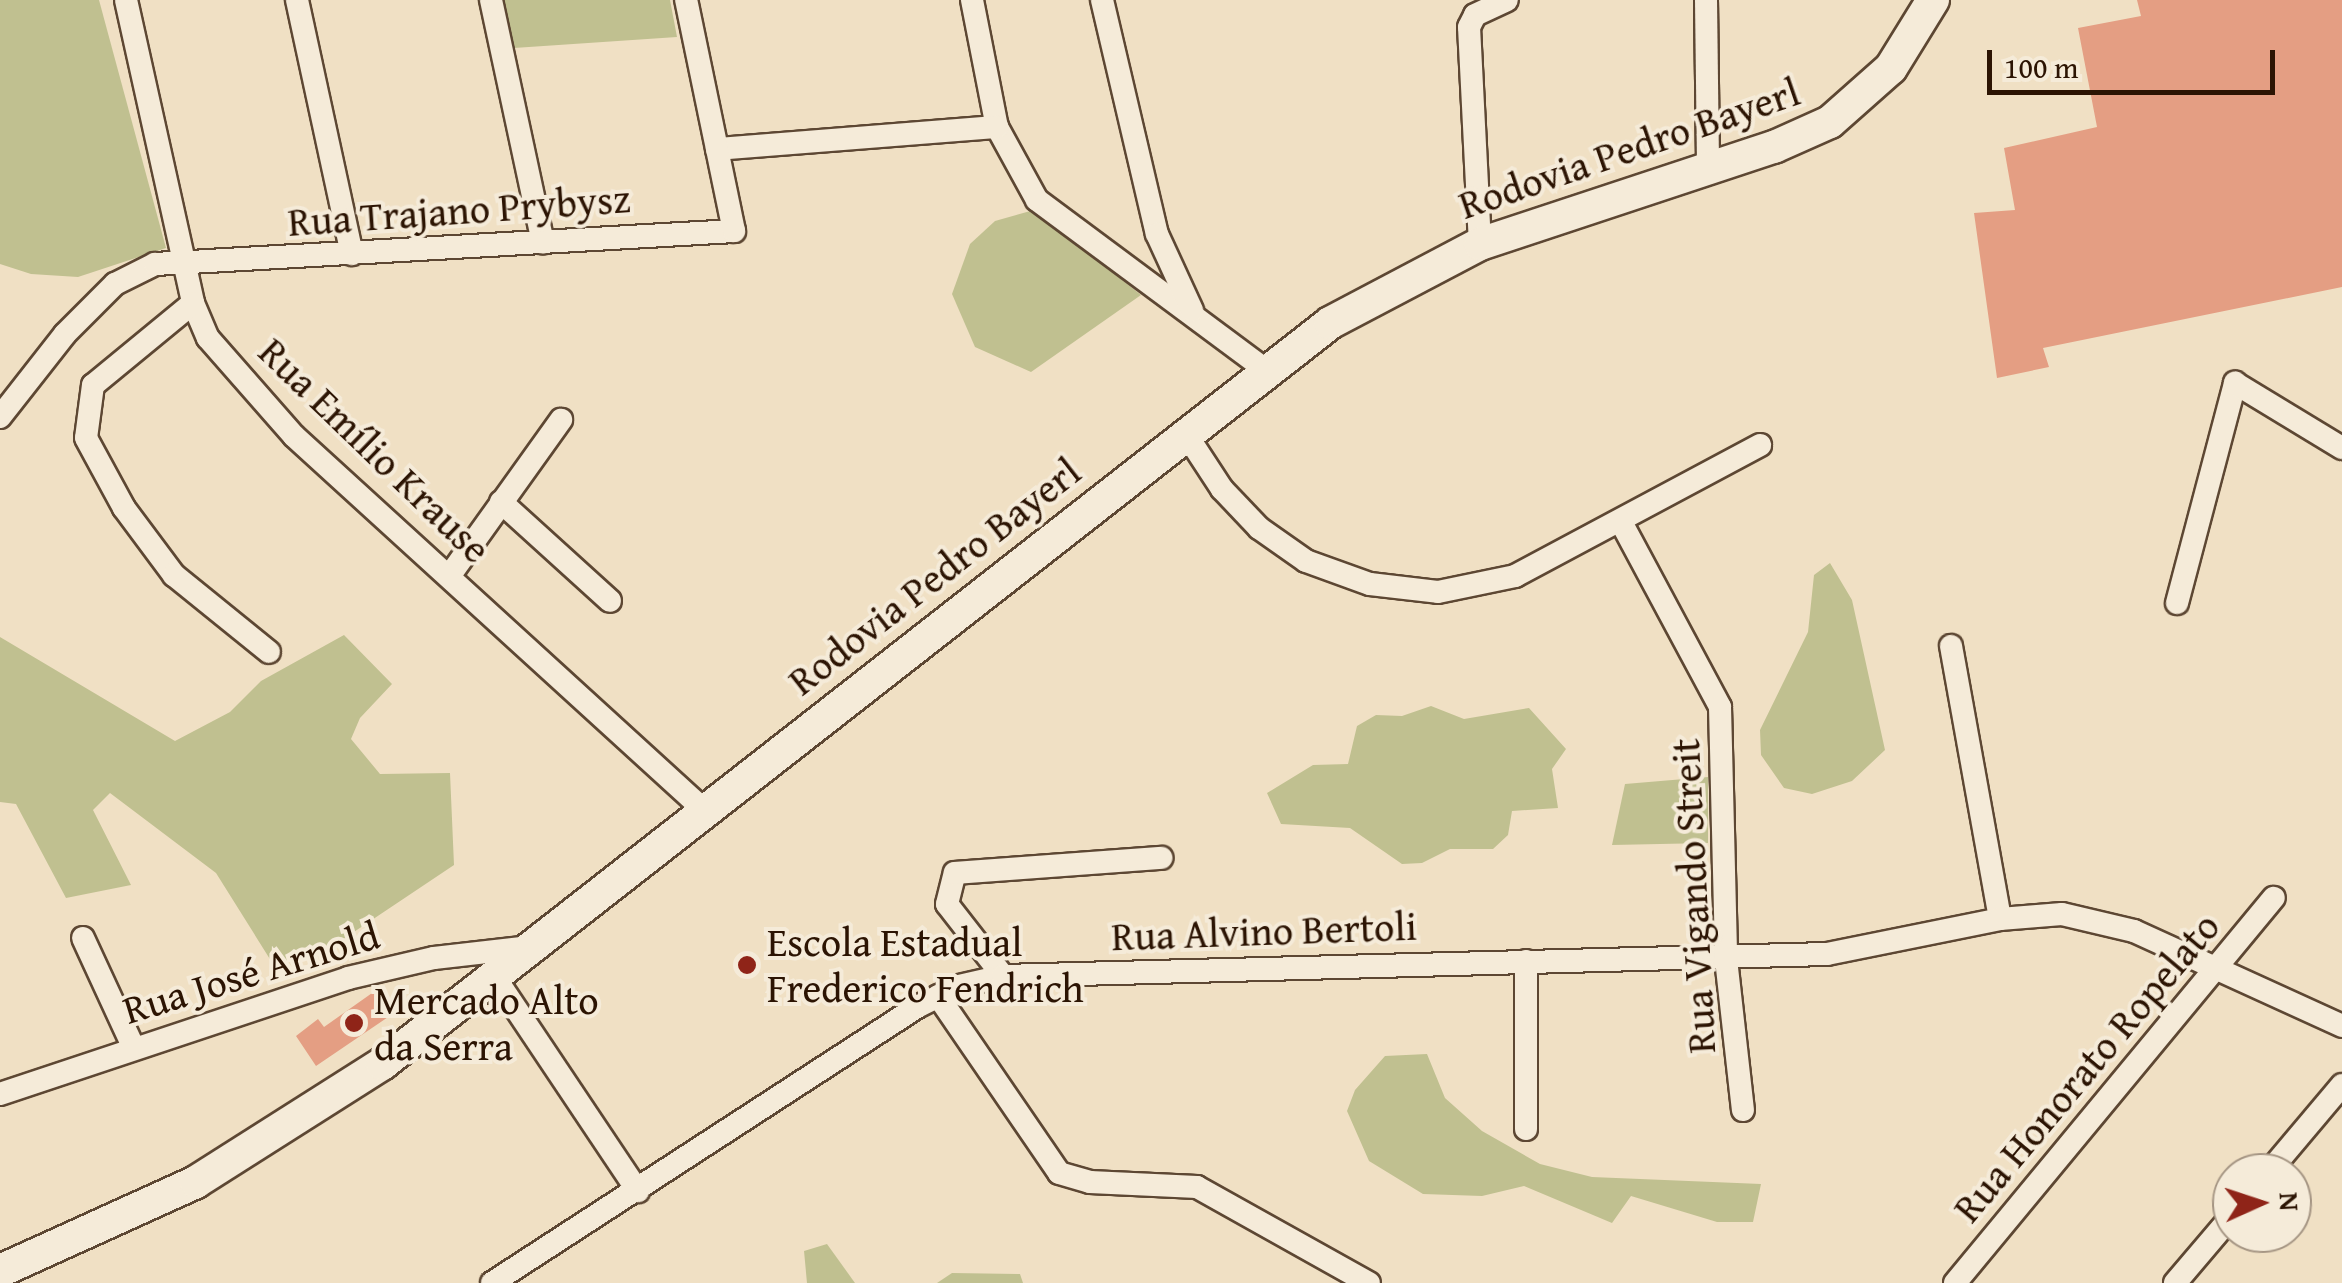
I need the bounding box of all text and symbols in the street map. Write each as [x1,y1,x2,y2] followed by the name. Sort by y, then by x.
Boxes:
[1992,30,2280,92] scale bar
[2004,45,2078,89] text: 100 m
[1452,67,1806,229] street label: Rodovia Pedro Bayerl
[286,174,632,246] street label: Rua Trajano Prybysz
[249,327,501,573] street label: Rua Emílio Krause
[778,447,1090,705] street label: Rodovia Pedro Bayerl
[1661,737,1725,1055] street label: Rua Vigando Streit
[1110,902,1418,960] street label: Rua Alvino Bertoli
[1943,903,2229,1231] street label: Rua Honorato Ropelato
[117,910,385,1034] street label: Rua José Arnold
[767,918,1084,1012] place label: Escola Estadual Frederico Fendrich
[736,954,758,976] marker: Escola Estadual Frederico Fendrich
[374,976,599,1070] place label: Mercado Alto da Serra
[343,1012,365,1034] marker: Mercado Alto da Serra
[2212,1153,2312,1253] north arrow
[2269,1191,2311,1212] text: N

